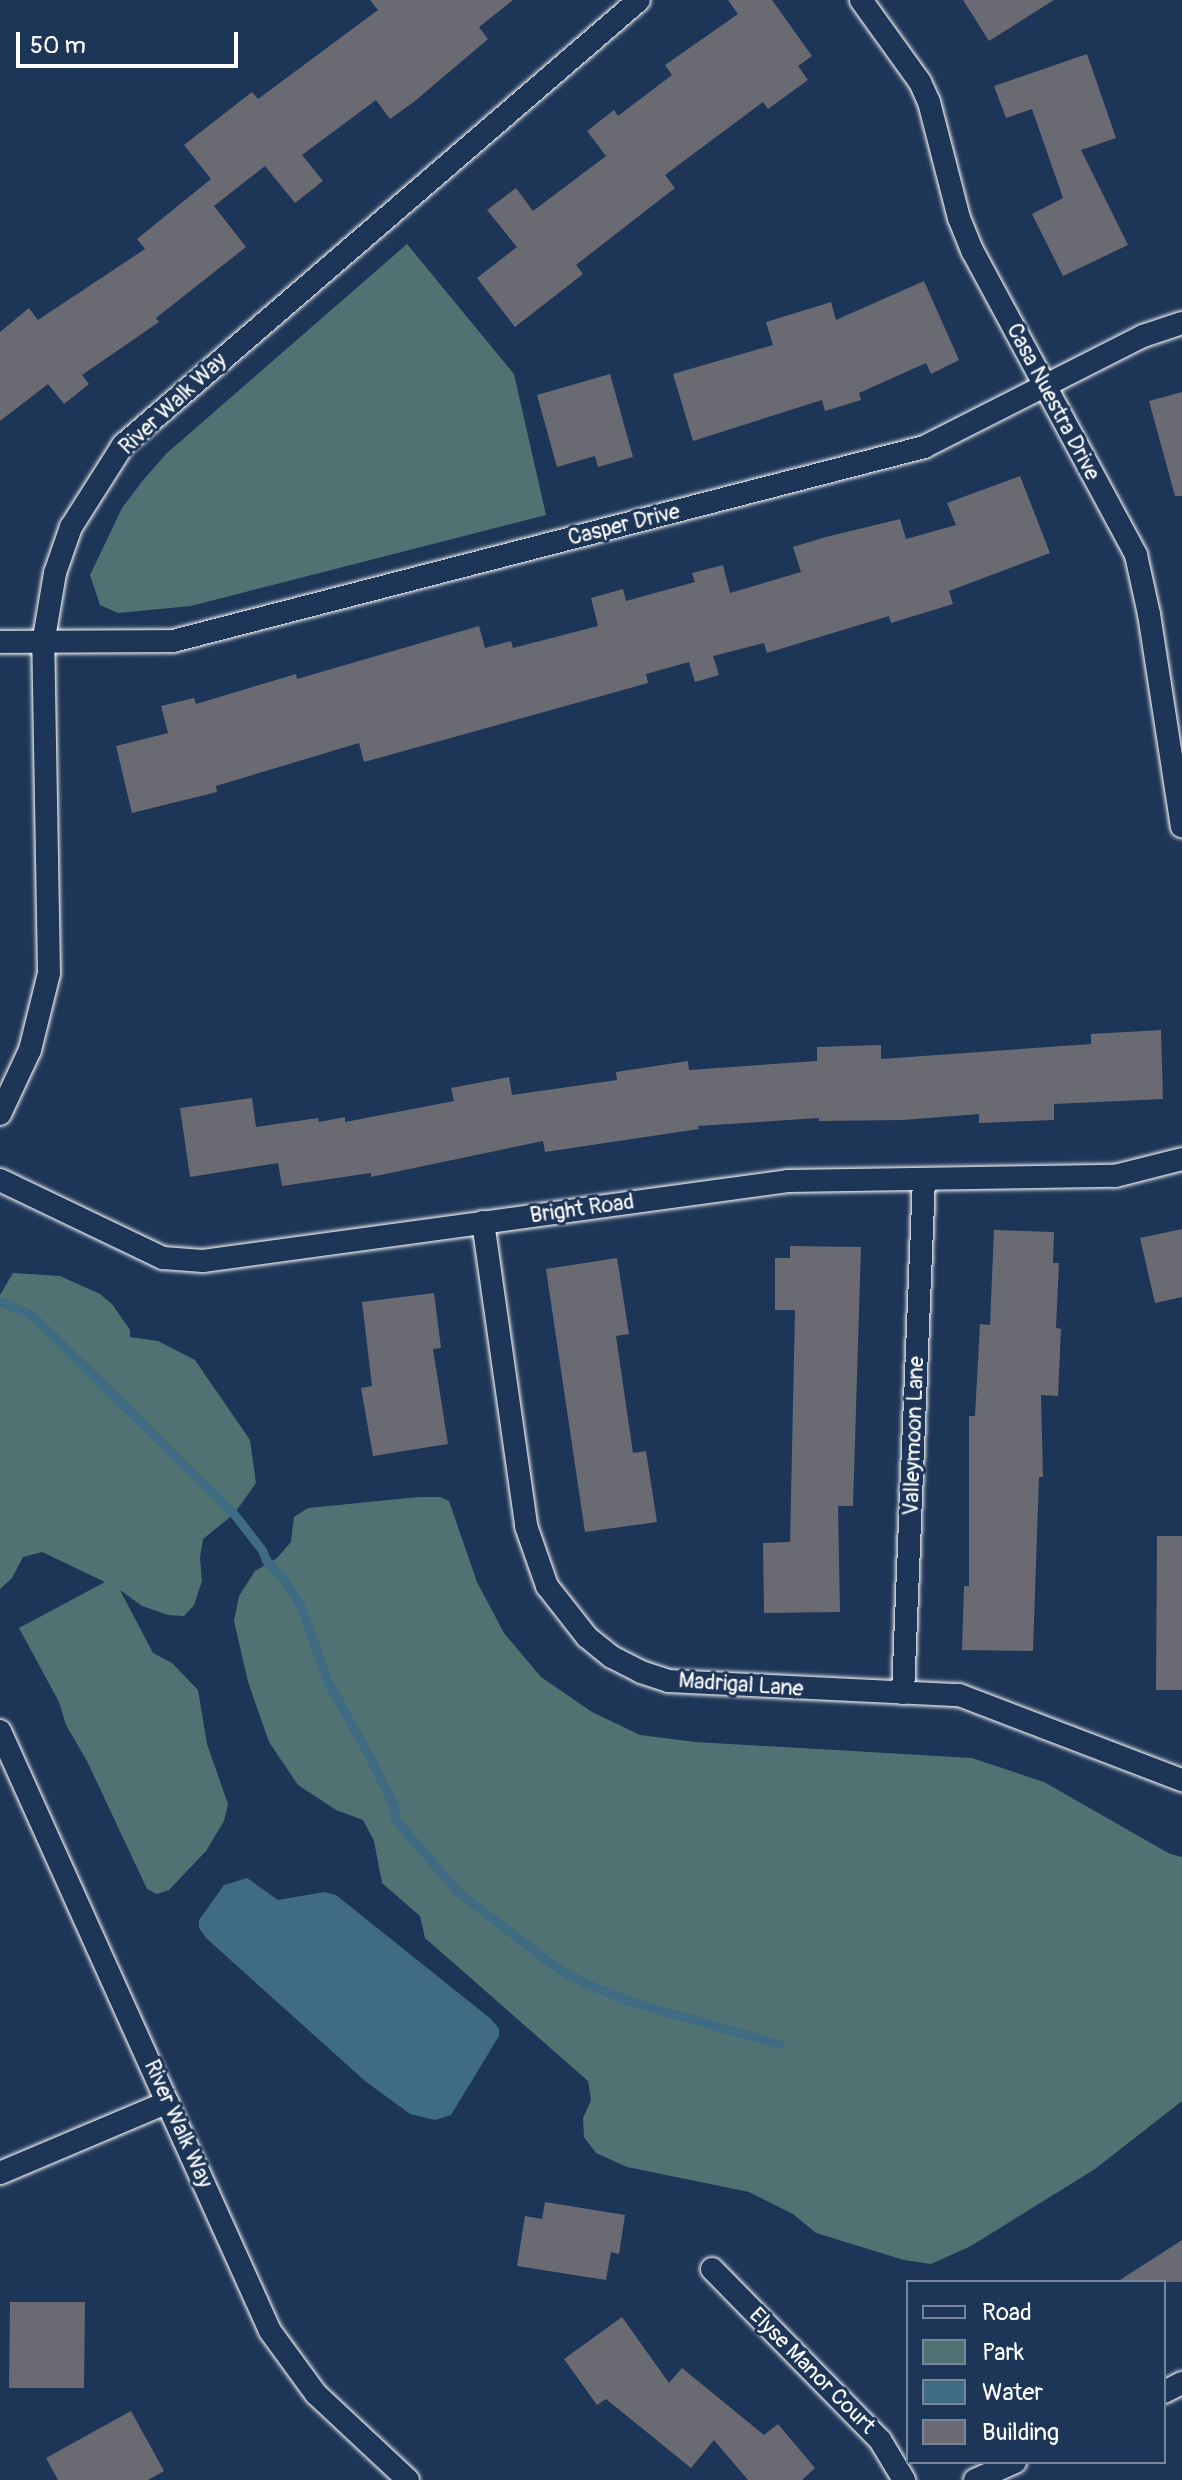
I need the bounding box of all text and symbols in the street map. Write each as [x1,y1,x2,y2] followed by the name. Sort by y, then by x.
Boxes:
[20,16,242,66] scale bar
[30,31,86,60] text: 50 m
[1001,319,1105,485] street label: Casa Nuestra Drive
[114,348,232,460] street label: River Walk Way
[565,498,683,552] street label: Casper Drive
[528,1189,636,1229] street label: Bright Road
[898,1356,930,1516] street label: Valleymoon Lane
[678,1667,804,1703] street label: Madrigal Lane
[138,2056,218,2192] street label: River Walk Way
[906,2280,1166,2464] legend
[982,2298,1032,2327] text: Road
[743,2302,881,2440] street label: Elyse Manor Court
[982,2338,1024,2367] text: Park
[982,2378,1043,2407] text: Water
[982,2418,1059,2447] text: Building

